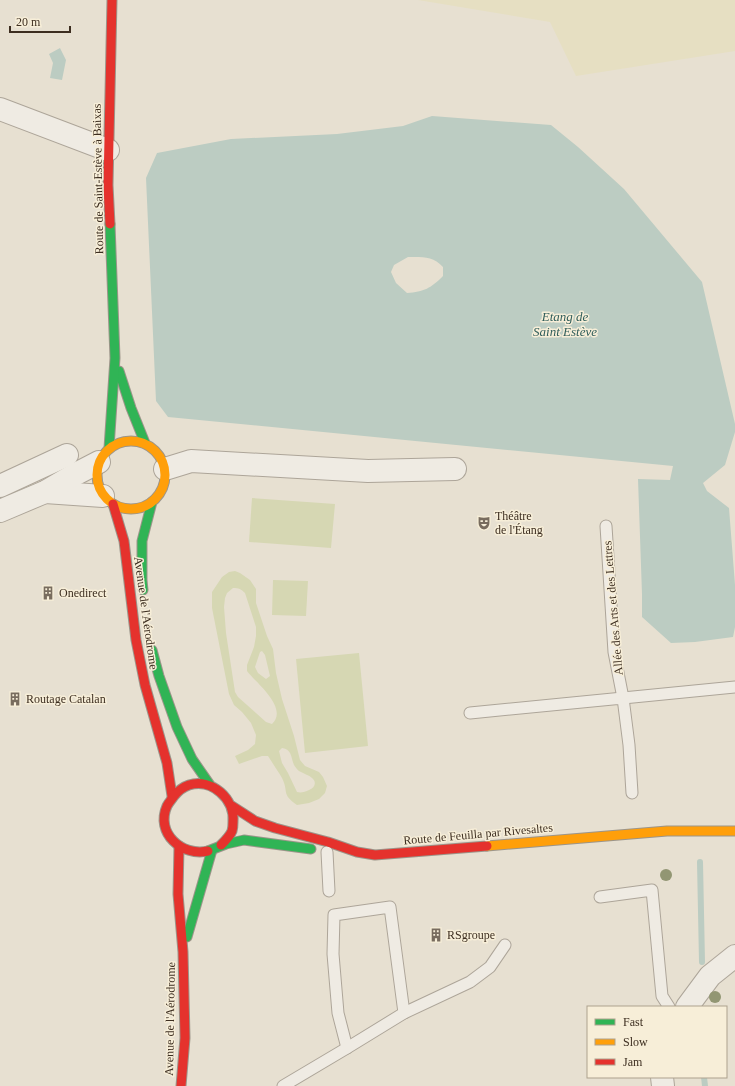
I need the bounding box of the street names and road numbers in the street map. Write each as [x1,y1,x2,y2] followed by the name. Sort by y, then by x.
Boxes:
[90,103,106,254] street label: Route de Saint-Estève à Baixas
[600,540,626,676] street label: Allée des Arts et des Lettres
[131,556,161,670] street label: Avenue de l'Aérodrome
[403,820,554,848] street label: Route de Feuilla par Rivesaltes
[162,962,178,1076] street label: Avenue de l'Aérodrome

